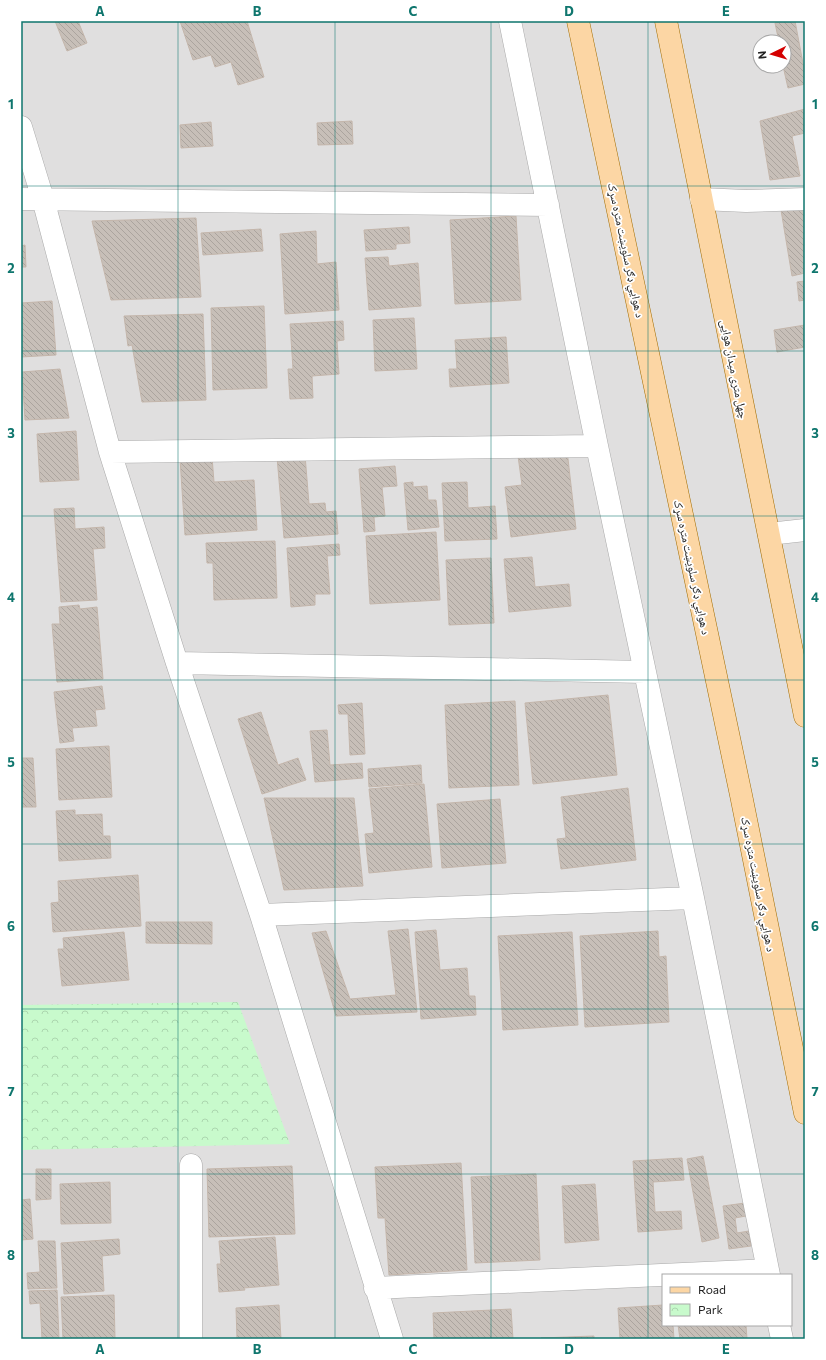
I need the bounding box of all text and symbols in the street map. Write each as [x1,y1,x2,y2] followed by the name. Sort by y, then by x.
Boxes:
[95,3,105,19] text: A
[253,3,262,19] text: B
[409,3,418,19] text: C
[564,3,574,19] text: D
[722,3,730,19] text: E
[752,34,792,74] north arrow
[755,50,768,60] text: N
[8,96,14,112] text: 1
[812,96,818,112] text: 1
[602,181,648,320] street label: د هوايي ډګر سلویښت متره سړک
[7,260,15,276] text: 2
[811,260,819,276] text: 2
[717,318,752,420] street label: چهل متری میدان هوایی
[7,425,15,441] text: 3
[811,425,819,441] text: 3
[668,498,714,637] street label: د هوايي ډګر سلویښت متره سړک
[7,589,15,605] text: 4
[811,589,819,605] text: 4
[7,754,15,770] text: 5
[811,754,819,770] text: 5
[735,815,779,954] street label: د هوايي ډګر سلویښت متره سړک
[7,918,15,934] text: 6
[811,918,819,934] text: 6
[7,1083,15,1099] text: 7
[811,1083,819,1099] text: 7
[7,1247,15,1263] text: 8
[811,1247,819,1263] text: 8
[662,1274,792,1326] legend
[698,1282,726,1296] text: Road
[698,1302,724,1316] text: Park
[95,1341,105,1357] text: A
[253,1341,262,1357] text: B
[409,1341,418,1357] text: C
[564,1341,574,1357] text: D
[722,1341,730,1357] text: E

